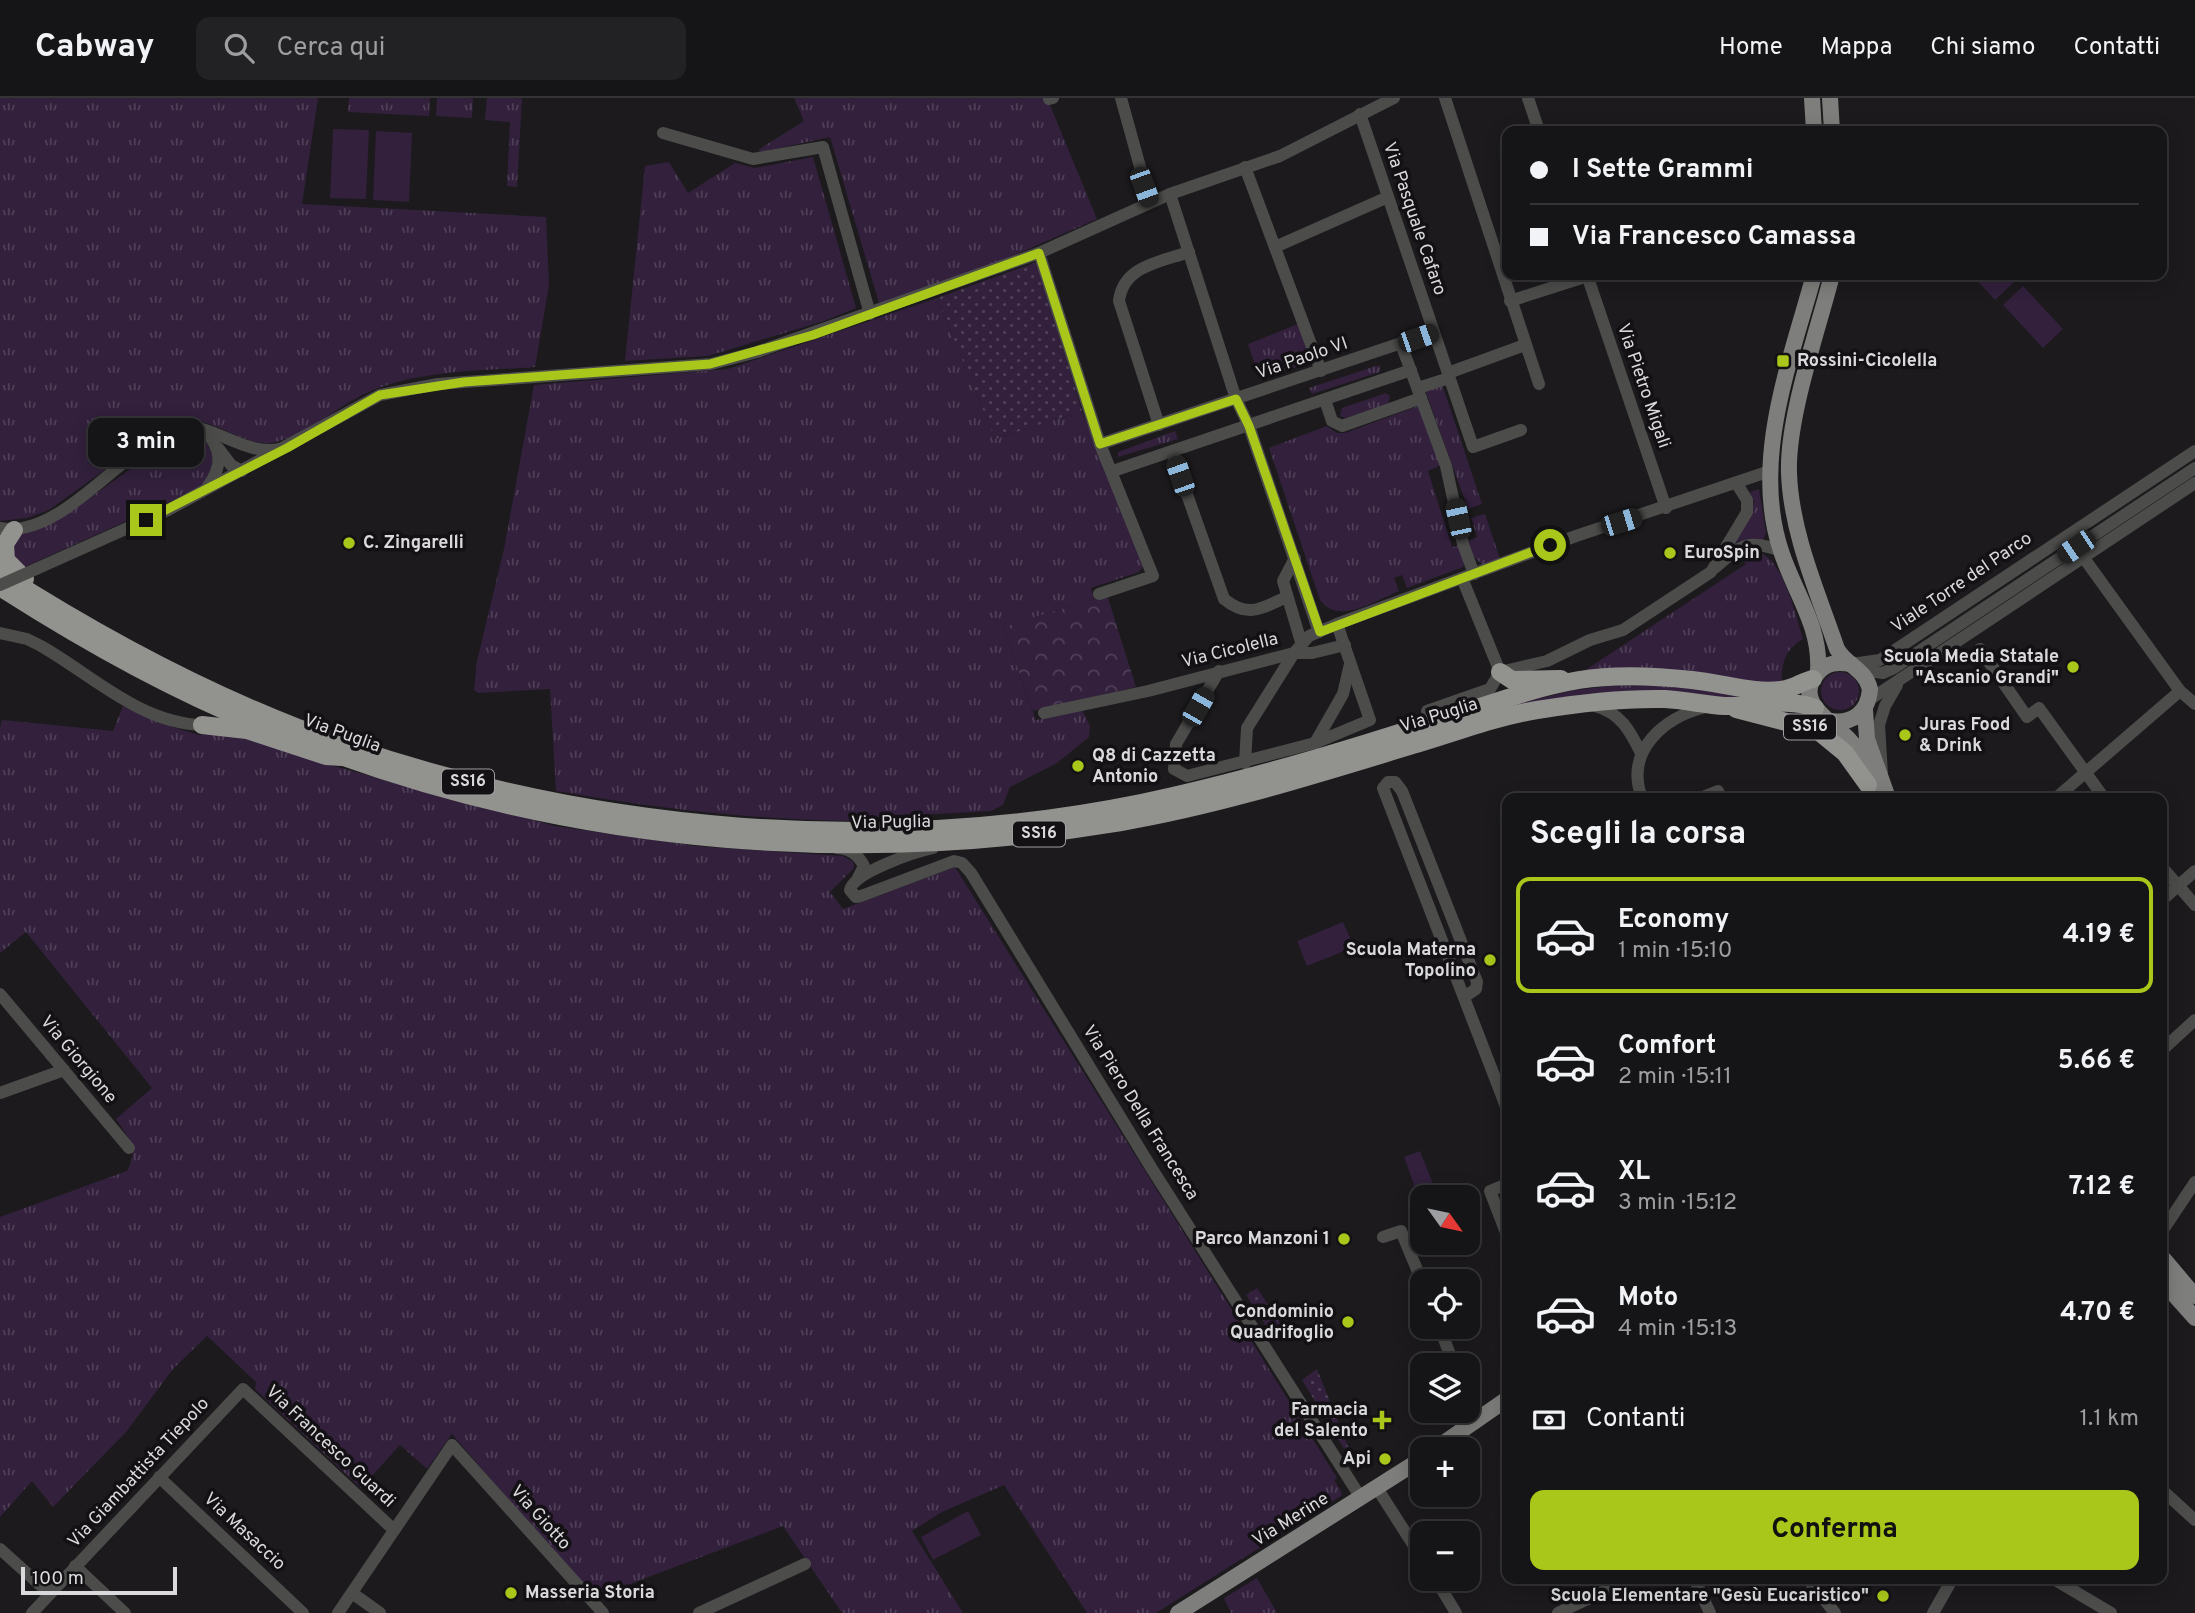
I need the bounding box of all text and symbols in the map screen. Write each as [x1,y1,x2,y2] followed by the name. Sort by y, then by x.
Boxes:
[196,17,686,80] search box
[35,27,154,69] text: Cabway
[220,29,258,67] icon: search
[276,32,385,65] text: Cerca qui
[1719,33,1783,63] text: Home
[1821,33,1892,63] text: Mappa
[1930,33,2035,63] text: Chi siamo
[2073,33,2160,63] text: Contatti
[1377,139,1451,299] street label: Via Pasquale Cafaro
[1572,154,1753,187] text: I Sette Grammi
[1127,164,1162,210] car
[1572,221,1856,254] text: Via Francesco Camassa
[1395,321,1442,355] car
[1611,321,1675,451] street label: Via Pietro Migali
[1253,333,1351,385] street label: Via Paolo VI
[1797,350,1937,373] place label: Rossini-Cicolella
[1775,353,1791,369] marker: Rossini-Cicolella
[88,418,204,468] callout: 3 min
[116,428,176,457] text: 3 min
[1164,453,1197,499] car
[1444,496,1473,542] car
[130,504,162,536] route end
[1598,506,1645,538] car
[1887,527,2037,639] street label: Viale Torre del Parco
[2053,527,2100,567] car
[1534,529,1566,561] route start
[363,532,464,555] place label: C. Zingarelli
[341,535,357,551] marker: C. Zingarelli
[1684,542,1760,565] place label: EuroSpin
[1662,545,1678,561] marker: EuroSpin
[1179,628,1281,674] street label: Via Cicolella
[1883,646,2059,690] place label: Scuola Media Statale "Ascanio Grandi"
[2065,659,2081,675] marker: Scuola Media Statale "Ascanio Grandi"
[1179,684,1218,730] car
[1397,693,1481,739] street label: Via Puglia
[300,710,384,758] street label: Via Puglia
[1784,714,1836,740] road number: SS16
[1919,714,2010,758] place label: Juras Food & Drink
[1897,727,1913,743] marker: Juras Food & Drink
[1092,745,1216,789] place label: Q8 di Cazzetta Antonio
[1070,758,1086,774] marker: Q8 di Cazzetta Antonio
[442,769,494,794] road number: SS16
[851,811,931,835] street label: Via Puglia
[1530,815,1746,855] text: Scegli la corsa
[1013,821,1065,846] road number: SS16
[1534,904,1597,967] icon: car
[1618,904,1729,937] text: Economy
[2063,919,2135,952] text: 4.19 €
[1618,937,1732,966] text: 1 min · 15:10
[1346,939,1476,983] place label: Scuola Materna Topolino
[1482,952,1498,968] marker: Scuola Materna Topolino
[34,1011,122,1109] street label: Via Giorgione
[1077,1021,1203,1205] street label: Via Piero Della Francesca
[1534,1030,1597,1093] icon: car
[1618,1030,1716,1063] text: Comfort
[2058,1045,2135,1078] text: 5.66 €
[1618,1063,1732,1092] text: 2 min · 15:11
[1534,1156,1597,1219] icon: car
[1618,1156,1650,1189] text: XL
[2069,1171,2135,1204] text: 7.12 €
[1410,1185,1480,1255] north arrow
[1410,1185,1480,1591] map controls
[1618,1189,1737,1218] text: 3 min · 15:12
[1195,1228,1330,1251] place label: Parco Manzoni 1
[1336,1231,1352,1247] marker: Parco Manzoni 1
[1410,1269,1480,1339] button: locate
[1534,1282,1597,1345] icon: car
[1618,1282,1678,1315] text: Moto
[2060,1297,2135,1330] text: 4.70 €
[1230,1301,1334,1345] place label: Condominio Quadrifoglio
[1340,1314,1356,1330] marker: Condominio Quadrifoglio
[1618,1315,1737,1344] text: 4 min · 15:13
[1410,1353,1480,1423] button: layers
[260,1381,400,1513] street label: Via Francesco Guardi
[63,1393,215,1553] street label: Via Giambattista Tiepolo
[1274,1399,1368,1443] place label: Farmacia del Salento
[1530,1401,1568,1439] icon: cash
[1586,1403,1685,1436] text: Contanti
[2080,1405,2139,1434] text: 1.1 km
[1374,1412,1390,1428] marker: Farmacia del Salento
[1410,1437,1480,1507] button: +
[1343,1448,1371,1471] place label: Api
[1377,1451,1393,1467] marker: Api
[505,1481,575,1555] street label: Via Giotto
[1248,1487,1334,1553] street label: Via Merine
[198,1488,290,1576] street label: Via Masaccio
[1530,1490,2139,1570] button: Conferma
[1410,1521,1480,1591] button: −
[21,1564,177,1596] scale bar
[32,1567,84,1591] text: 100 m
[525,1582,655,1605] place label: Masseria Storia
[503,1585,519,1601] marker: Masseria Storia
[1550,1585,1869,1608] place label: Scuola Elementare "Gesù Eucaristico"
[1875,1588,1891,1604] marker: Scuola Elementare "Gesù Eucaristico"

